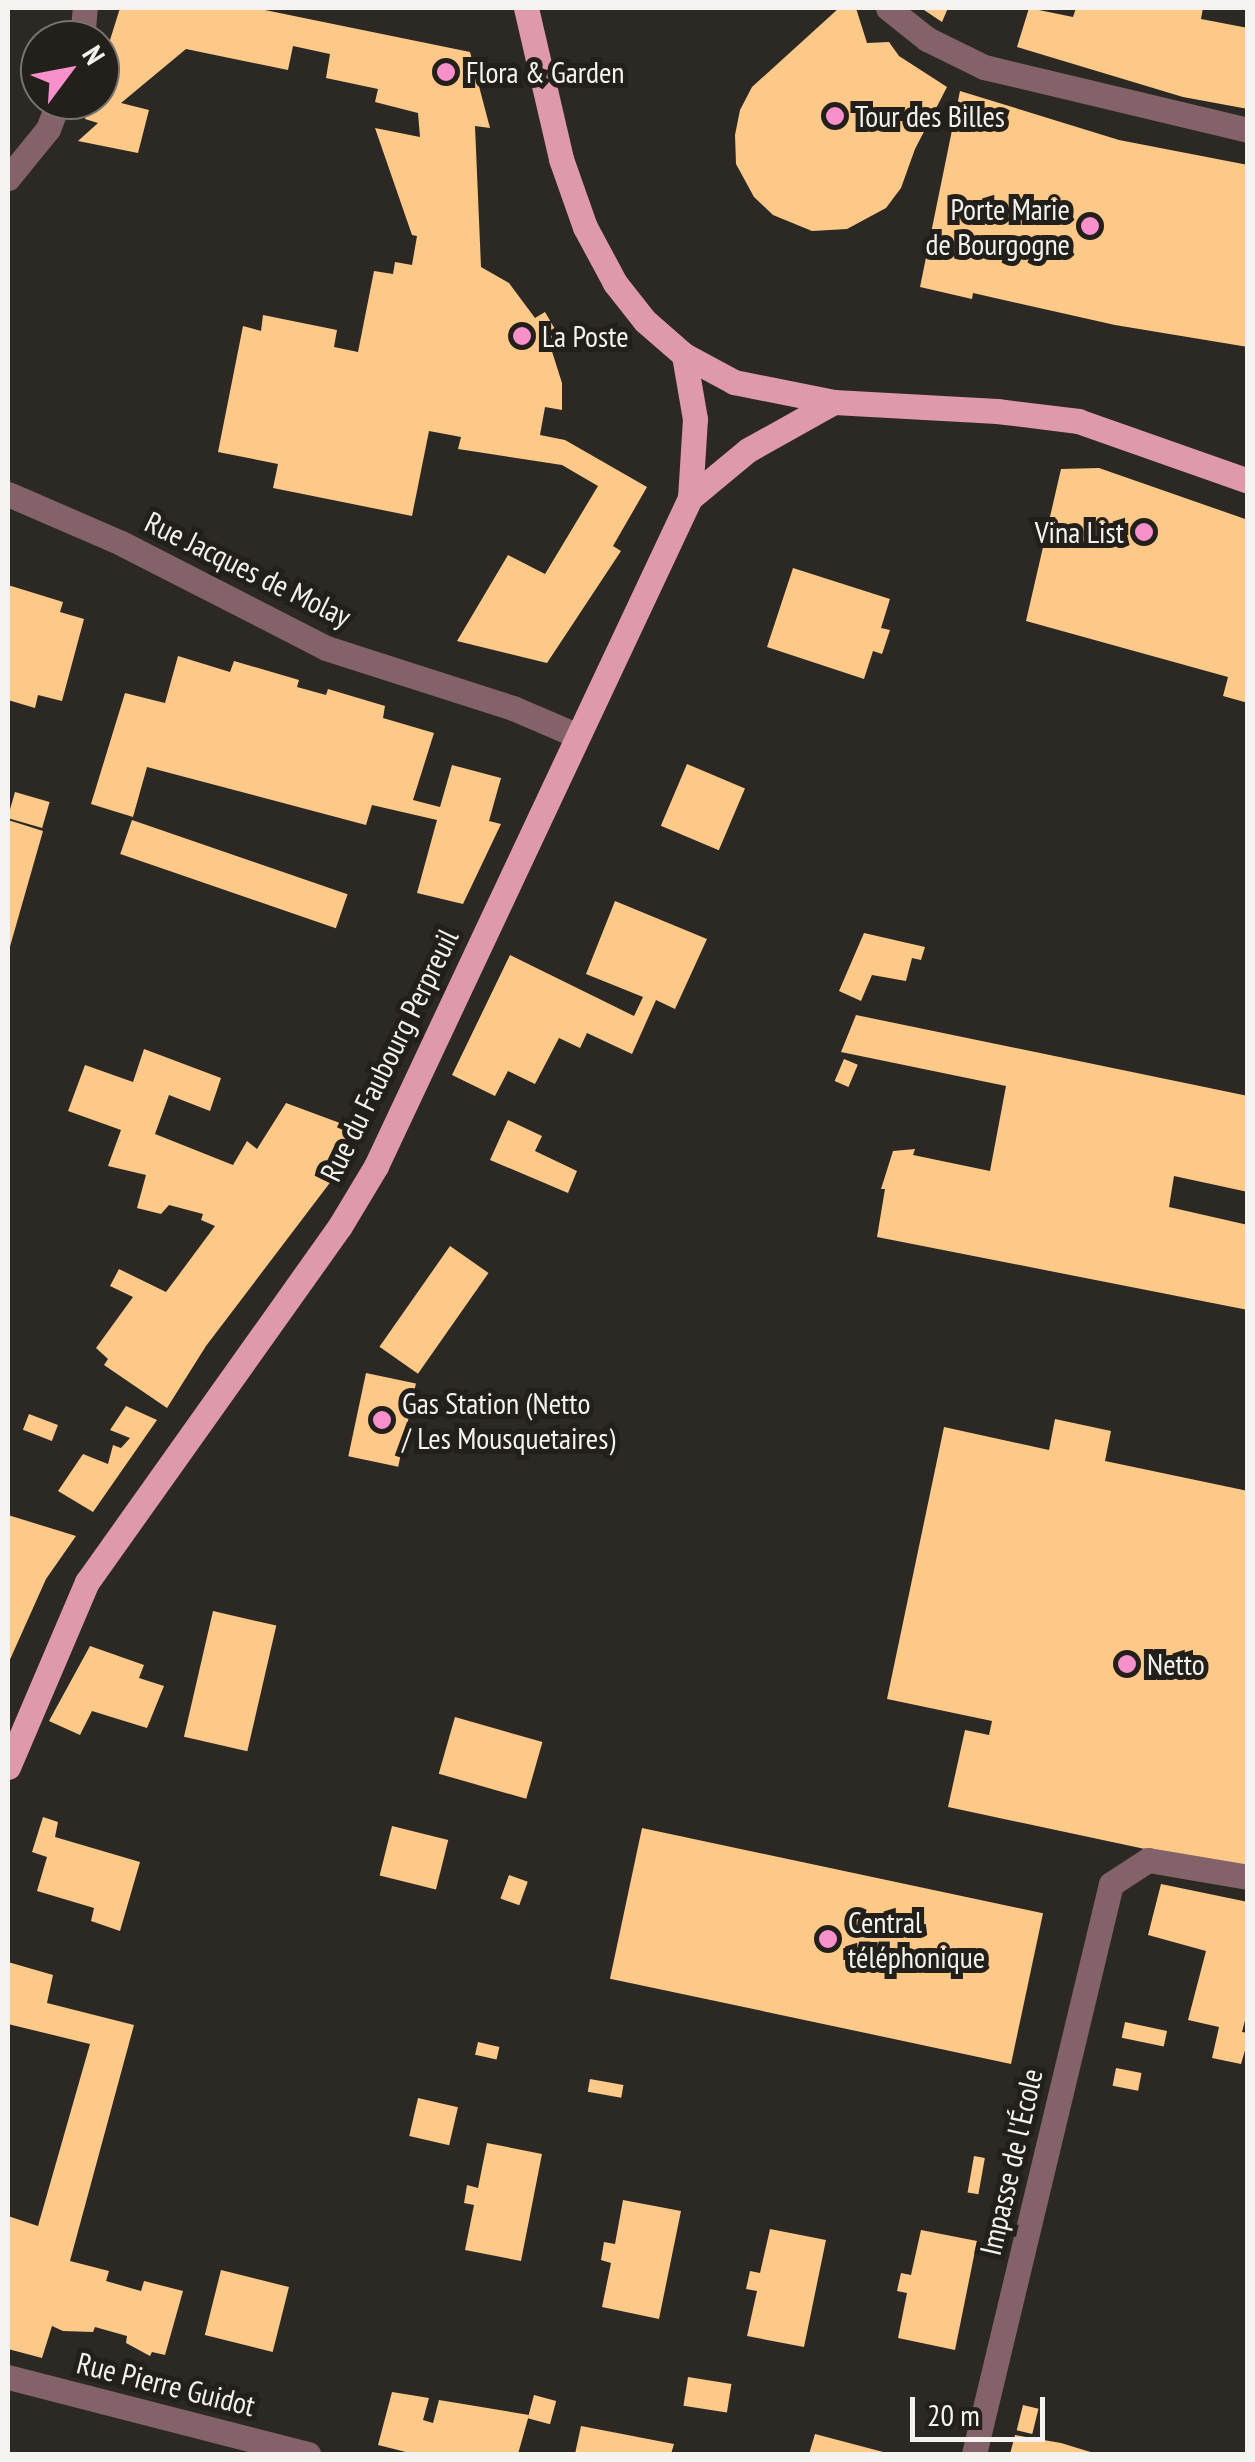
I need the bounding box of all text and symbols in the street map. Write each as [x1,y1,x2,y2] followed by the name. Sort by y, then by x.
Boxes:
[20,20,120,120] north arrow
[74,39,114,71] text: N
[466,54,624,90] place label: Flora & Garden
[435,61,457,83] marker: Flora & Garden
[855,98,1005,134] place label: Tour des Billes
[824,105,846,127] marker: Tour des Billes
[925,191,1070,262] place label: Porte Marie de Bourgogne
[1079,215,1101,237] marker: Porte Marie de Bourgogne
[542,318,629,354] place label: La Poste
[511,325,533,347] marker: La Poste
[139,504,357,634] street label: Rue Jacques de Molay
[1035,514,1124,550] place label: Vina List
[1133,521,1155,543] marker: Vina List
[312,923,466,1187] street label: Rue du Faubourg Perpreuil
[402,1385,615,1456] place label: Gas Station (Netto / Les Mousquetaires)
[371,1409,393,1431] marker: Gas Station (Netto / Les Mousquetaires)
[1147,1646,1205,1682] place label: Netto
[1116,1653,1138,1675] marker: Netto
[848,1904,985,1974] place label: Central téléphonique
[817,1928,839,1950] marker: Central téléphonique
[972,2065,1050,2259] street label: Impasse de l'École
[73,2344,259,2424] street label: Rue Pierre Guidot
[915,2377,1050,2439] scale bar
[927,2395,980,2434] text: 20 m

